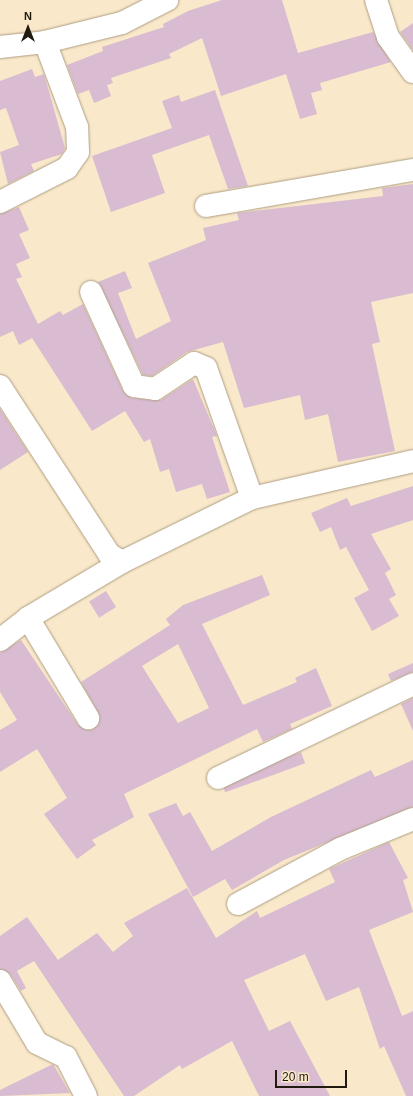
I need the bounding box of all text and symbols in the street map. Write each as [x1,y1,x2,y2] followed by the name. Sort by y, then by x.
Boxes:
[8,8,48,48] north arrow
[24,10,32,22] text: N
[277,1062,349,1088] scale bar
[282,1070,309,1084] text: 20 m

